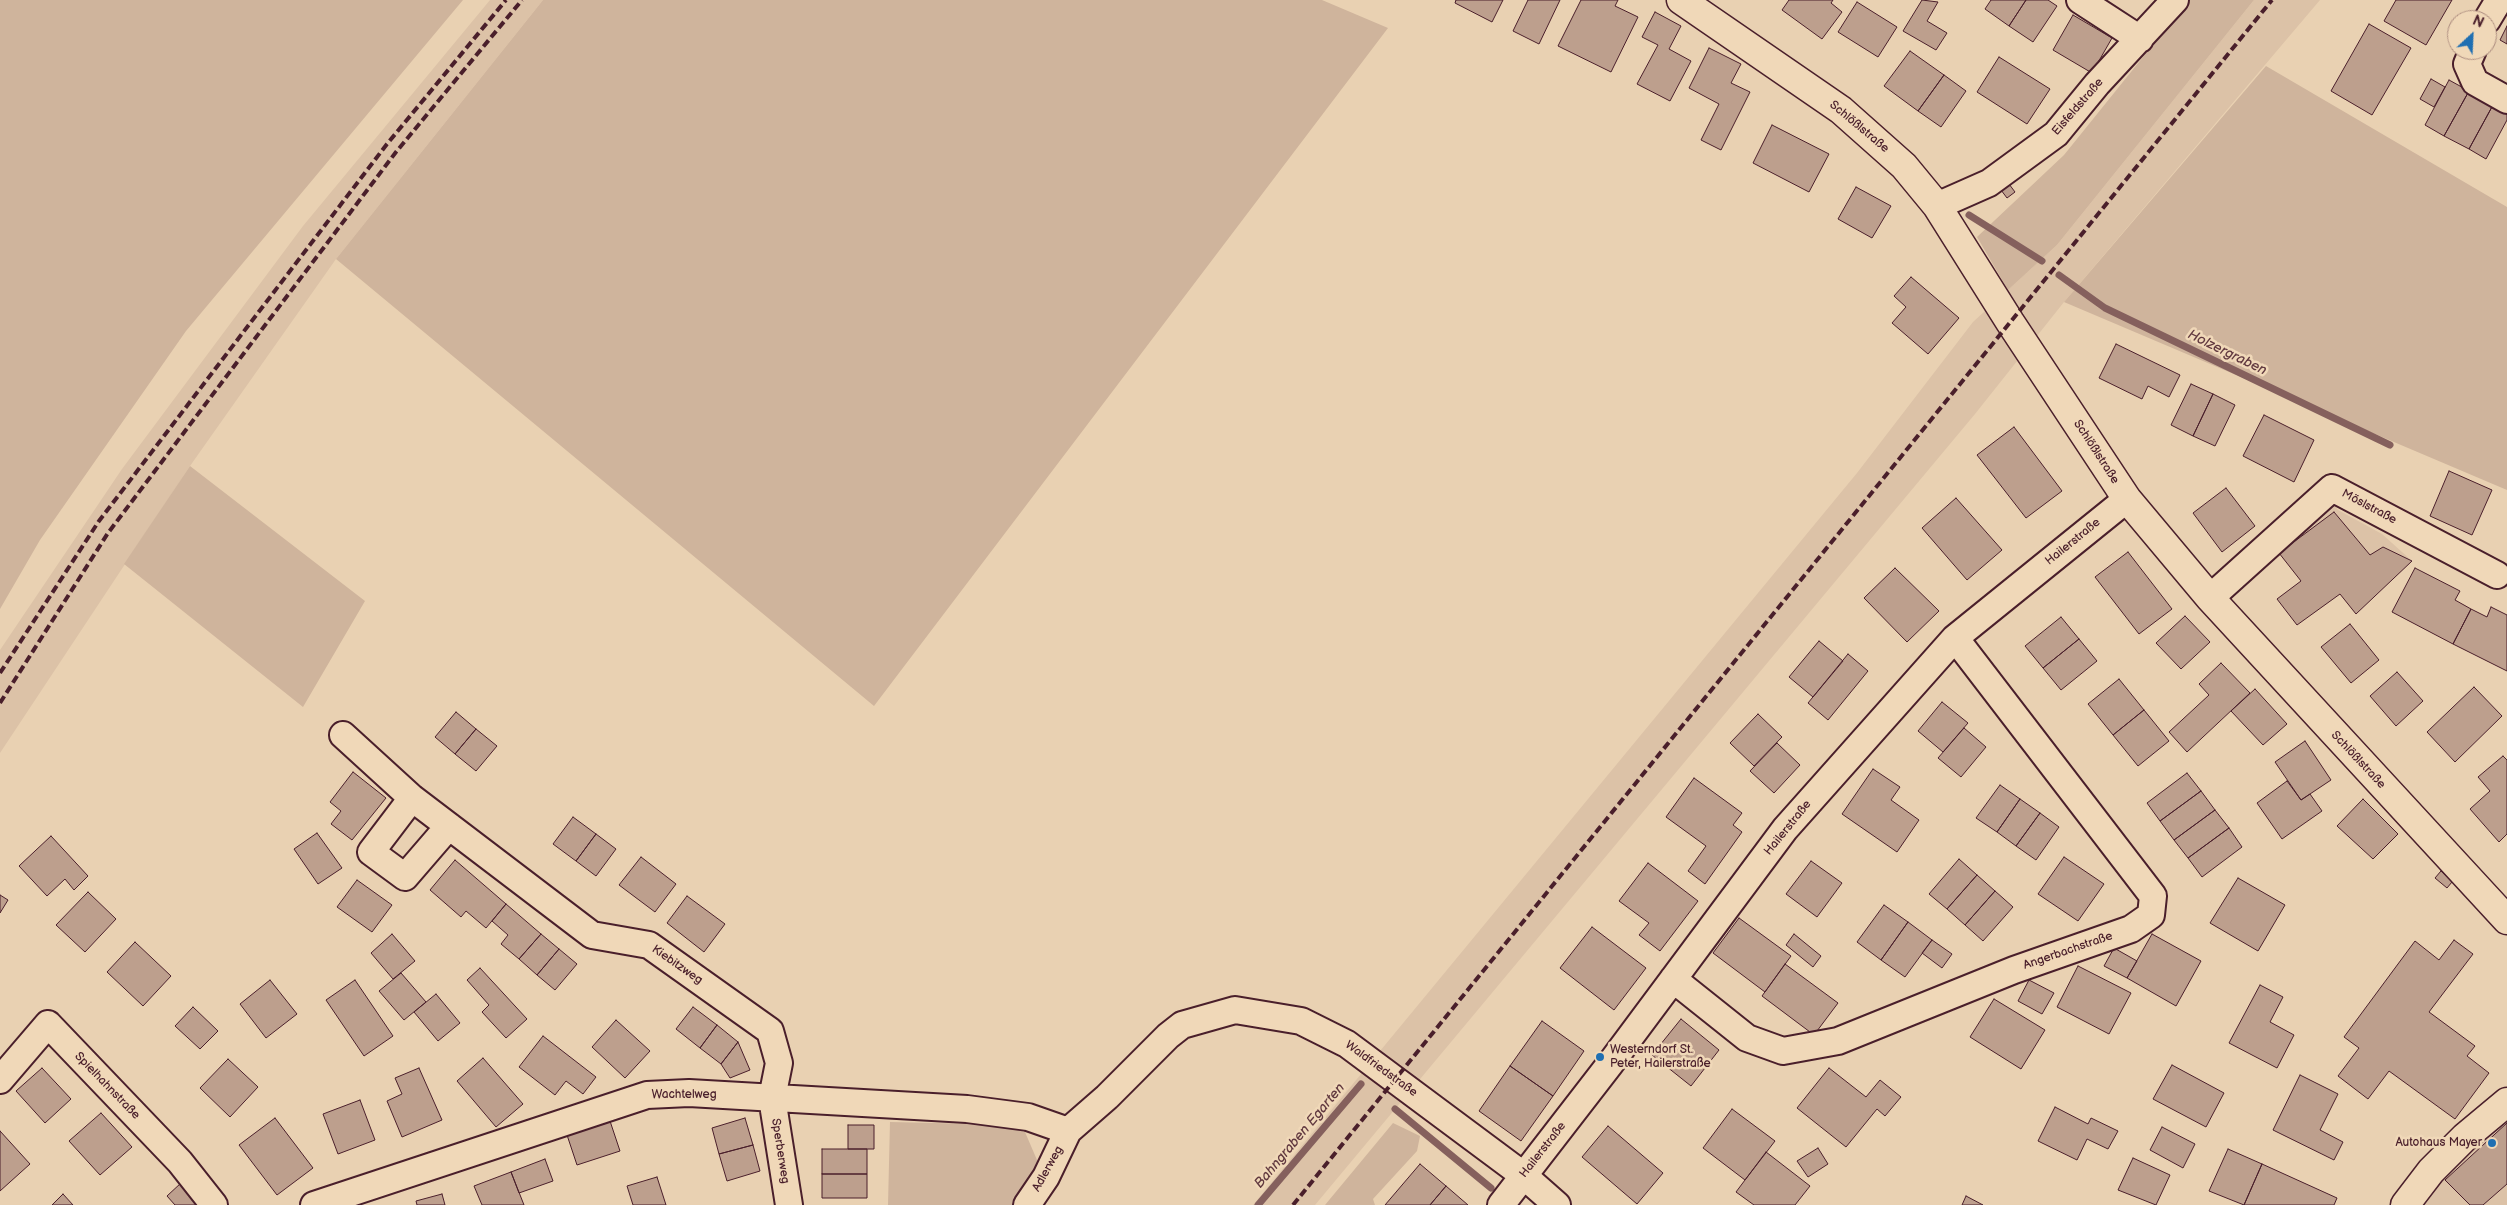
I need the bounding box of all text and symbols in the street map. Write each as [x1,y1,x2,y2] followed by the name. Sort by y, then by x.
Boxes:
[2447,10,2497,60] north arrow
[2470,12,2486,32] text: N
[2049,76,2107,138] street label: Eisfeldstraße
[1826,98,1892,156] street label: Schlößlstraße
[2185,327,2269,379] water label: Holzergraben
[2070,417,2122,487] street label: Schlößlstraße
[2339,487,2399,527] street label: Möslstraße
[2043,515,2103,569] street label: Hailerstraße
[2328,728,2388,792] street label: Schlößlstraße
[1761,798,1815,858] street label: Hailerstraße
[2022,929,2114,973] street label: Angerbachstraße
[649,942,705,988] street label: Kiebitzweg
[1342,1038,1420,1100] street label: Waldfriedstraße
[1610,1043,1711,1071] place label: Westerndorf St. Peter, Hailerstraße
[71,1049,143,1123] street label: Spielhahnstraße
[1594,1051,1606,1063] marker: Westerndorf St. Peter, Hailerstraße
[1251,1080,1349,1192] water label: Bahngraben Egarten
[651,1088,717,1102] street label: Wachtelweg
[768,1117,792,1185] street label: Sperberweg
[1517,1119,1569,1181] street label: Hailerstraße
[2395,1136,2482,1150] place label: Autohaus Mayer
[2486,1137,2498,1149] marker: Autohaus Mayer
[1030,1144,1066,1194] street label: Adlerweg

